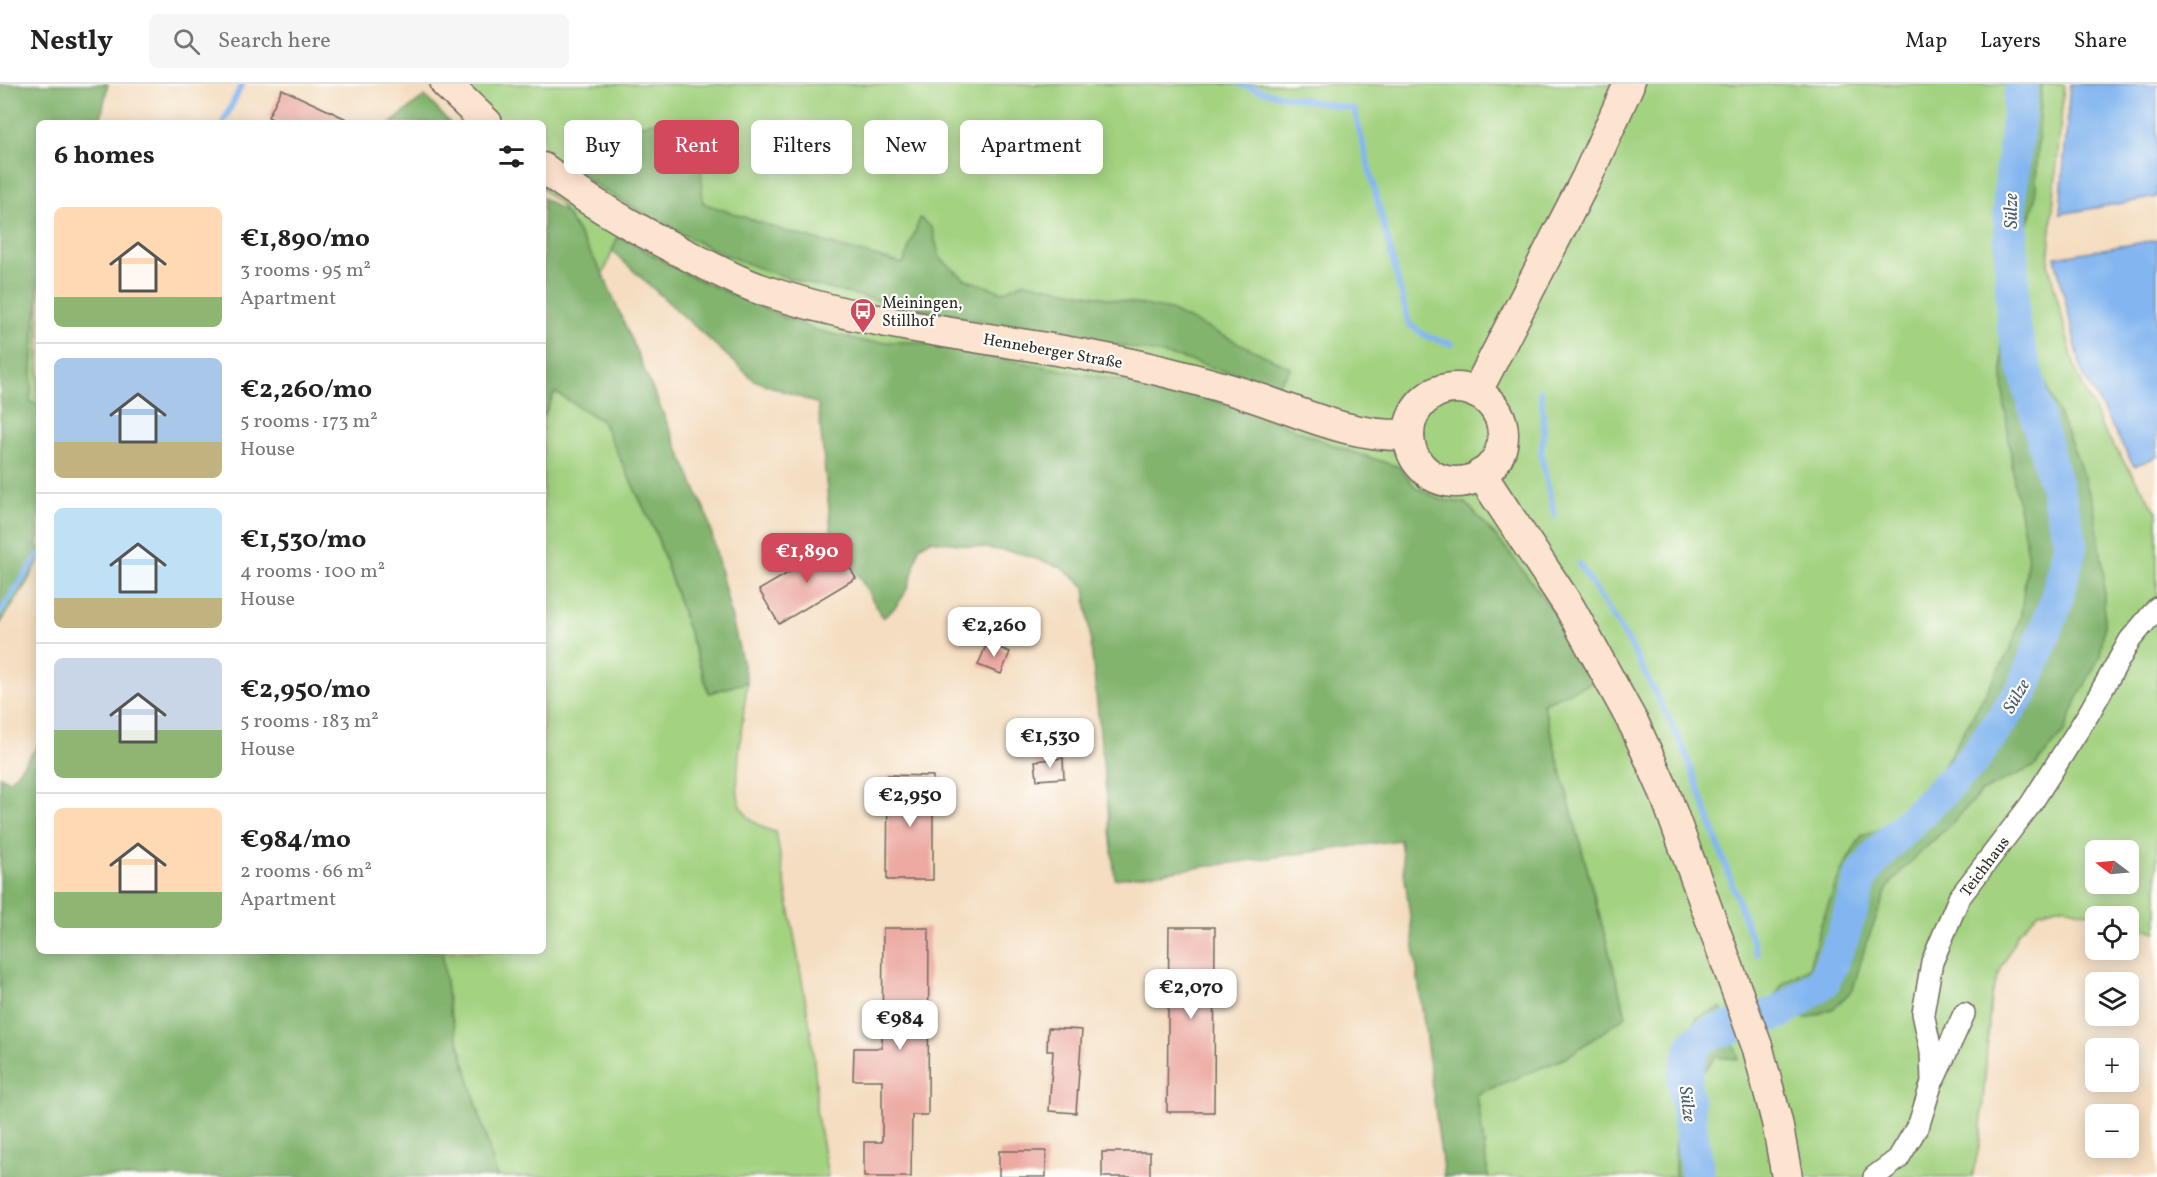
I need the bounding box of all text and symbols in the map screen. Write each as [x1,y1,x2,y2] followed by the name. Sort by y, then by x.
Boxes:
[149,14,569,68] search box
[30,22,113,61] text: Nestly
[170,25,203,58] icon: search
[218,26,331,57] text: Search here
[1905,27,1947,56] text: Map
[1980,27,2041,56] text: Layers
[2074,27,2127,56] text: Share
[564,120,642,174] chip: Buy
[654,120,739,174] chip: Rent
[751,120,852,174] chip: Filters
[864,120,948,174] chip: New
[960,120,1103,174] chip: Apartment
[54,138,155,174] text: 6 homes
[495,140,528,173] icon: filters
[2000,193,2025,229] water label: Sülze
[240,221,370,257] text: €1,890/mo
[102,231,174,303] icon: home
[240,257,371,285] text: 3 rooms · 95 m²
[240,285,336,313] text: Apartment
[882,293,962,333] place label: Meiningen, Stillhof
[848,296,878,334] bus stop icon: Meiningen, Stillhof
[981,329,1124,375] street label: Henneberger Straße
[240,372,372,408] text: €2,260/mo
[102,382,174,454] icon: home
[240,408,378,436] text: 5 rooms · 173 m²
[240,436,295,464] text: House
[240,522,366,558] text: €1,530/mo
[102,532,174,604] icon: home
[758,533,856,584] pin: €1,890
[775,538,839,566] text: €1,890
[240,558,385,586] text: 4 rooms · 100 m²
[240,586,295,614] text: House
[945,607,1043,658] pin: €2,260
[962,612,1026,640] text: €2,260
[240,672,371,708] text: €2,950/mo
[1998,675,2037,718] water label: Sülze
[102,682,174,754] icon: home
[240,708,379,736] text: 5 rooms · 183 m²
[1001,718,1099,769] pin: €1,530
[1020,723,1080,751] text: €1,530
[240,736,295,764] text: House
[861,777,959,828] pin: €2,950
[878,782,942,810] text: €2,950
[240,822,351,858] text: €984/mo
[102,832,174,904] icon: home
[1956,832,2016,902] street label: Teichhaus
[2085,840,2139,894] north arrow
[2085,840,2139,1158] map controls
[240,858,372,886] text: 2 rooms · 66 m²
[240,886,336,914] text: Apartment
[2085,906,2139,960] button: locate
[1142,969,1240,1020] pin: €2,070
[2085,972,2139,1026] button: layers
[1159,974,1223,1002] text: €2,070
[864,1000,936,1051] pin: €984
[876,1005,924,1033] text: €984
[2085,1038,2139,1092] button: +
[1672,1085,1701,1124] water label: Sülze
[2085,1104,2139,1158] button: −

